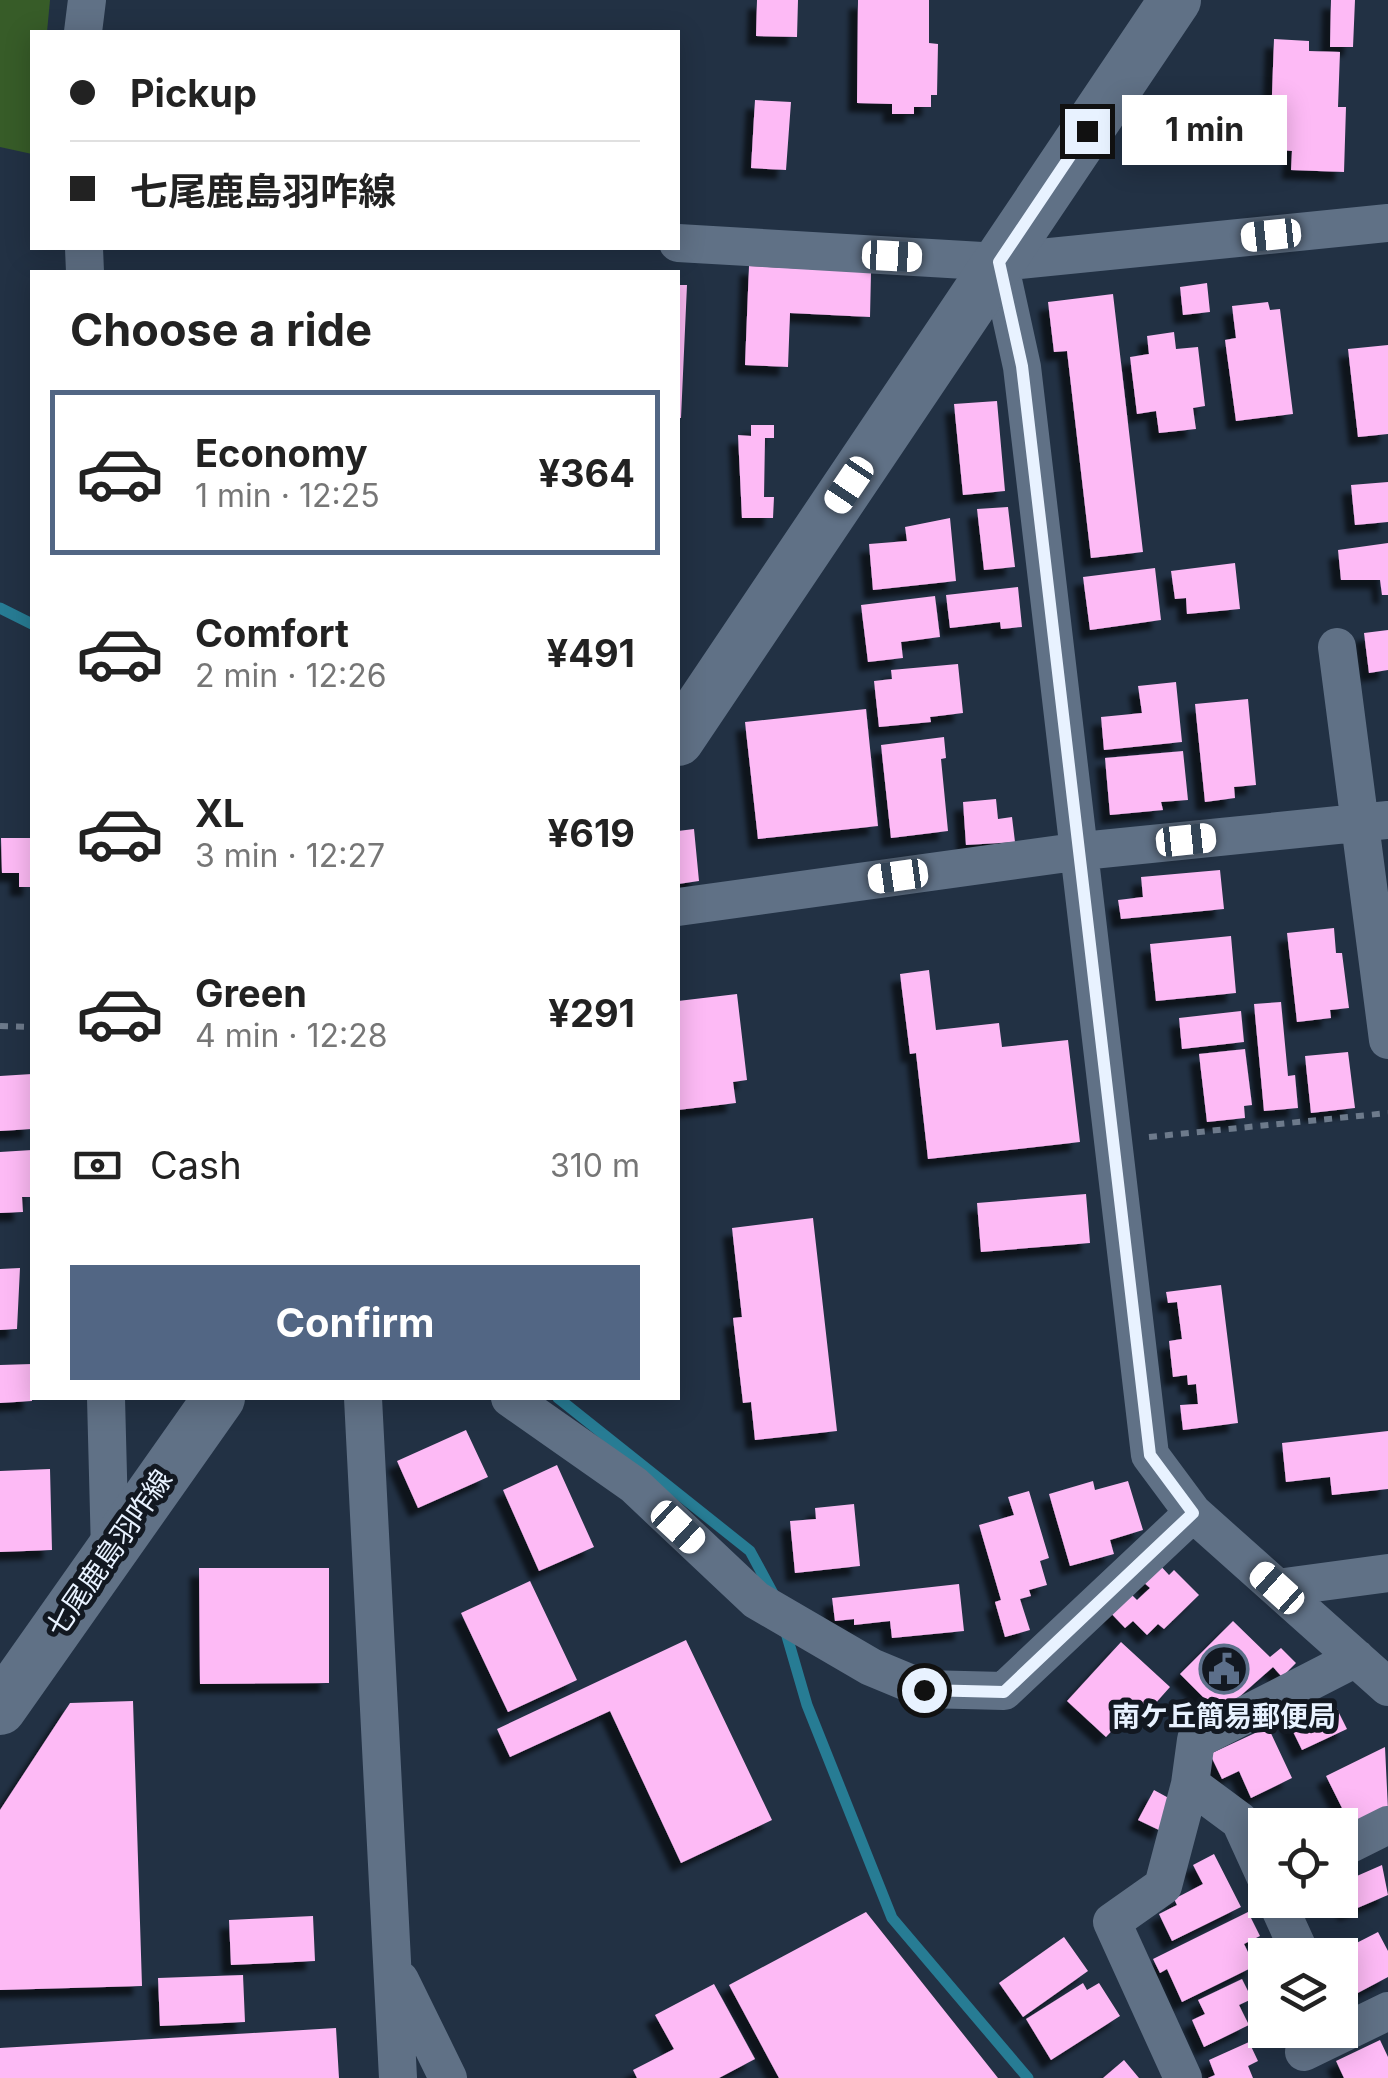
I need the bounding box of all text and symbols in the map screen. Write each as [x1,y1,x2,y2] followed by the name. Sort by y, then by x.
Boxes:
[130,70,257,116] text: Pickup
[1122,96,1287,166] callout: 1 min
[1065,109,1110,154] route end
[1165,110,1244,149] text: 1 min
[130,168,396,214] text: 七尾鹿島羽咋線
[1240,217,1302,253] car
[861,239,923,273] car
[70,302,372,357] text: Choose a ride
[75,428,165,518] icon: car
[195,430,368,476] text: Economy
[538,450,635,496] text: ¥364
[820,452,878,518] car
[195,476,380,515] text: 1 min · 12:25
[75,608,165,698] icon: car
[195,610,349,656] text: Comfort
[547,630,635,676] text: ¥491
[195,656,387,695] text: 2 min · 12:26
[75,788,165,878] icon: car
[195,790,245,836] text: XL
[548,810,635,856] text: ¥619
[1155,822,1217,858] car
[195,836,385,875] text: 3 min · 12:27
[866,857,930,895] car
[75,968,165,1058] icon: car
[195,970,307,1016] text: Green
[548,990,635,1036] text: ¥291
[195,1016,388,1055] text: 4 min · 12:28
[70,1138,125,1193] icon: cash
[150,1142,242,1188] text: Cash
[550,1146,640,1185] text: 310 m
[70,1265,640,1380] button: Confirm
[39,1463,179,1643] street label: 七尾鹿島羽咋線
[646,1496,710,1558] car
[1245,1557,1309,1619] car
[1198,1643,1250,1695] public building icon: 南ケ丘簡易郵便局
[902,1668,947,1713] route start
[1112,1699,1336,1733] place label: 南ケ丘簡易郵便局
[1248,1808,1358,2048] map controls
[1248,1808,1358,1918] button: locate
[1248,1938,1358,2048] button: layers

